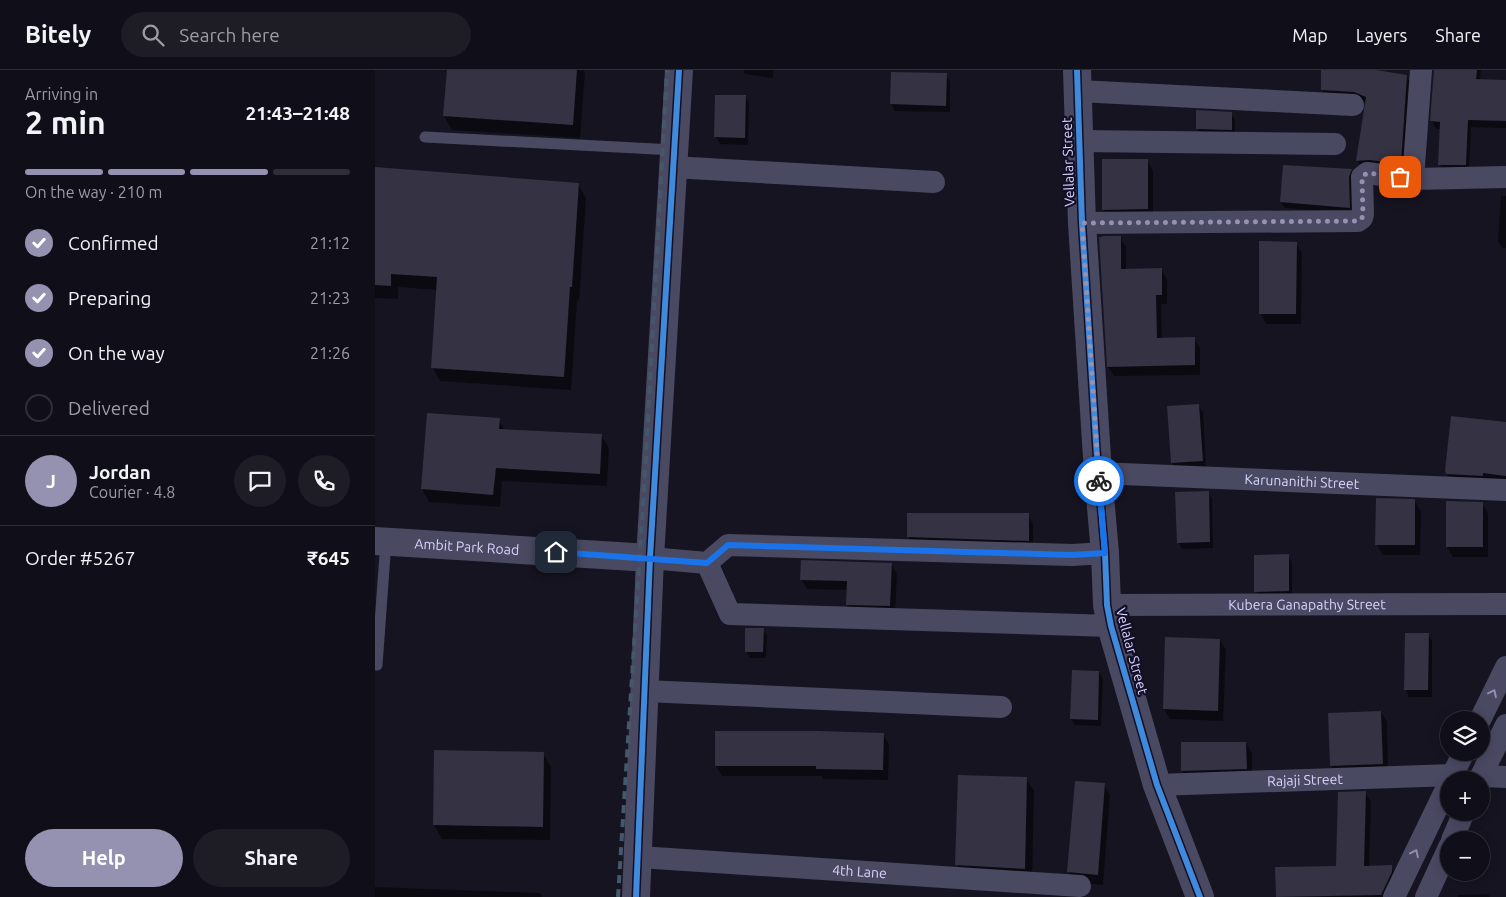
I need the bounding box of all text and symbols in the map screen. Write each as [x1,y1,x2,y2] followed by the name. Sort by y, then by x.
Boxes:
[121,12,471,57] search box
[25,21,91,48] text: Bitely
[139,21,167,49] icon: search
[179,24,280,46] text: Search here
[1292,25,1328,45] text: Map
[1356,25,1407,45] text: Layers
[1435,25,1481,45] text: Share
[25,85,98,103] text: Arriving in
[245,102,350,124] text: 21:43–21:48
[25,104,106,140] text: 2 min
[1058,117,1078,207] street label: Vellalar Street
[1379,156,1421,198] pin
[1386,163,1414,191] icon: bag
[25,183,162,201] text: On the way · 210 m
[25,229,53,257] icon: check
[68,232,159,254] text: Confirmed
[310,234,350,252] text: 21:12
[25,284,53,312] icon: check
[68,287,152,309] text: Preparing
[310,289,350,307] text: 21:23
[25,339,53,367] icon: check
[68,342,165,364] text: On the way
[310,344,350,362] text: 21:26
[68,397,150,419] text: Delivered
[234,455,286,507] button: chat
[298,455,350,507] button: phone
[1074,456,1124,506] courier
[89,461,151,483] text: Jordan
[1085,467,1113,495] icon: bike
[46,470,56,492] text: J
[1244,471,1360,492] street label: Karunanithi Street
[89,483,175,501] text: Courier · 4.8
[535,531,577,573] pin
[414,535,520,558] street label: Ambit Park Road
[542,538,570,566] icon: home
[25,547,135,569] text: Order #5267
[307,547,350,569] text: ₹645
[1228,596,1386,613] street label: Kubera Ganapathy Street
[1113,606,1151,697] street label: Vellalar Street
[1487,690,1497,699] one-way arrow
[1440,711,1490,881] map controls
[1440,711,1490,761] button: layers
[1267,771,1343,789] street label: Rajaji Street
[1440,771,1490,821] button: +
[25,829,183,887] button: Help
[193,829,350,887] button: Share
[1440,831,1490,881] button: −
[1409,849,1419,858] one-way arrow
[832,862,887,881] street label: 4th Lane

